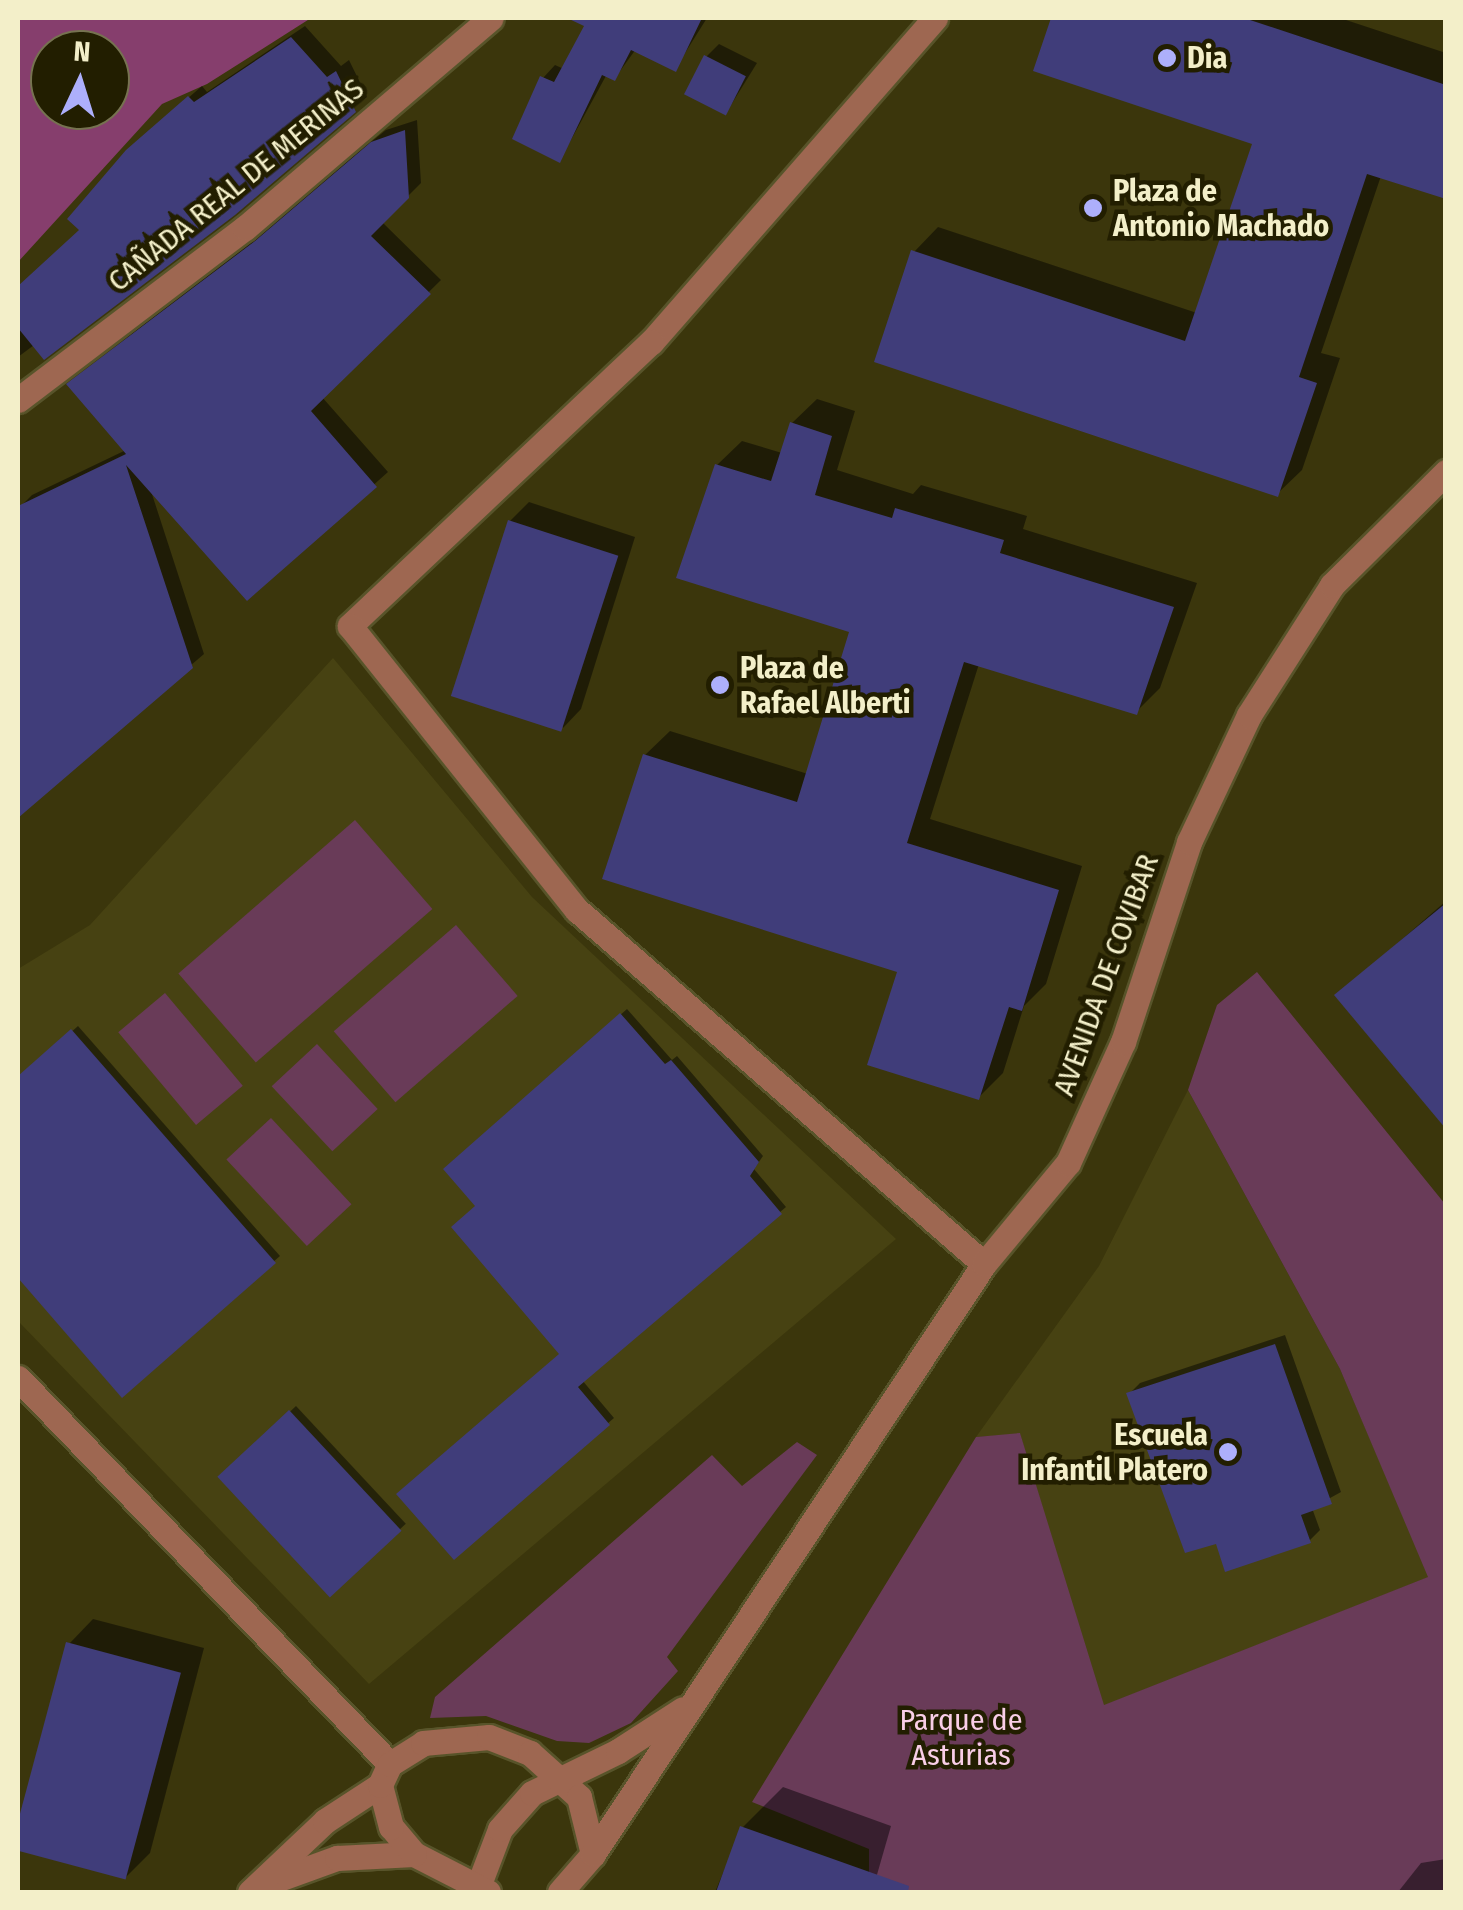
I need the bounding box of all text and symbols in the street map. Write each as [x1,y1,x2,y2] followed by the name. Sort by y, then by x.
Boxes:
[30,30,130,130] north arrow
[72,35,92,69] text: N
[1187,40,1228,76] place label: Dia
[1156,47,1178,69] marker: Dia
[101,71,371,299] street label: CAÑADA REAL DE MERINAS
[1113,173,1329,244] place label: Plaza de Antonio Machado
[1082,197,1104,219] marker: Plaza de Antonio Machado
[740,650,911,720] place label: Plaza de Rafael Alberti
[709,674,731,696] marker: Plaza de Rafael Alberti
[1046,849,1166,1101] street label: AVENIDA DE COVIBAR
[1021,1417,1208,1488] place label: Escuela Infantil Platero
[1217,1441,1239,1463] marker: Escuela Infantil Platero
[900,1702,1022,1772] park label: Parque de Asturias

